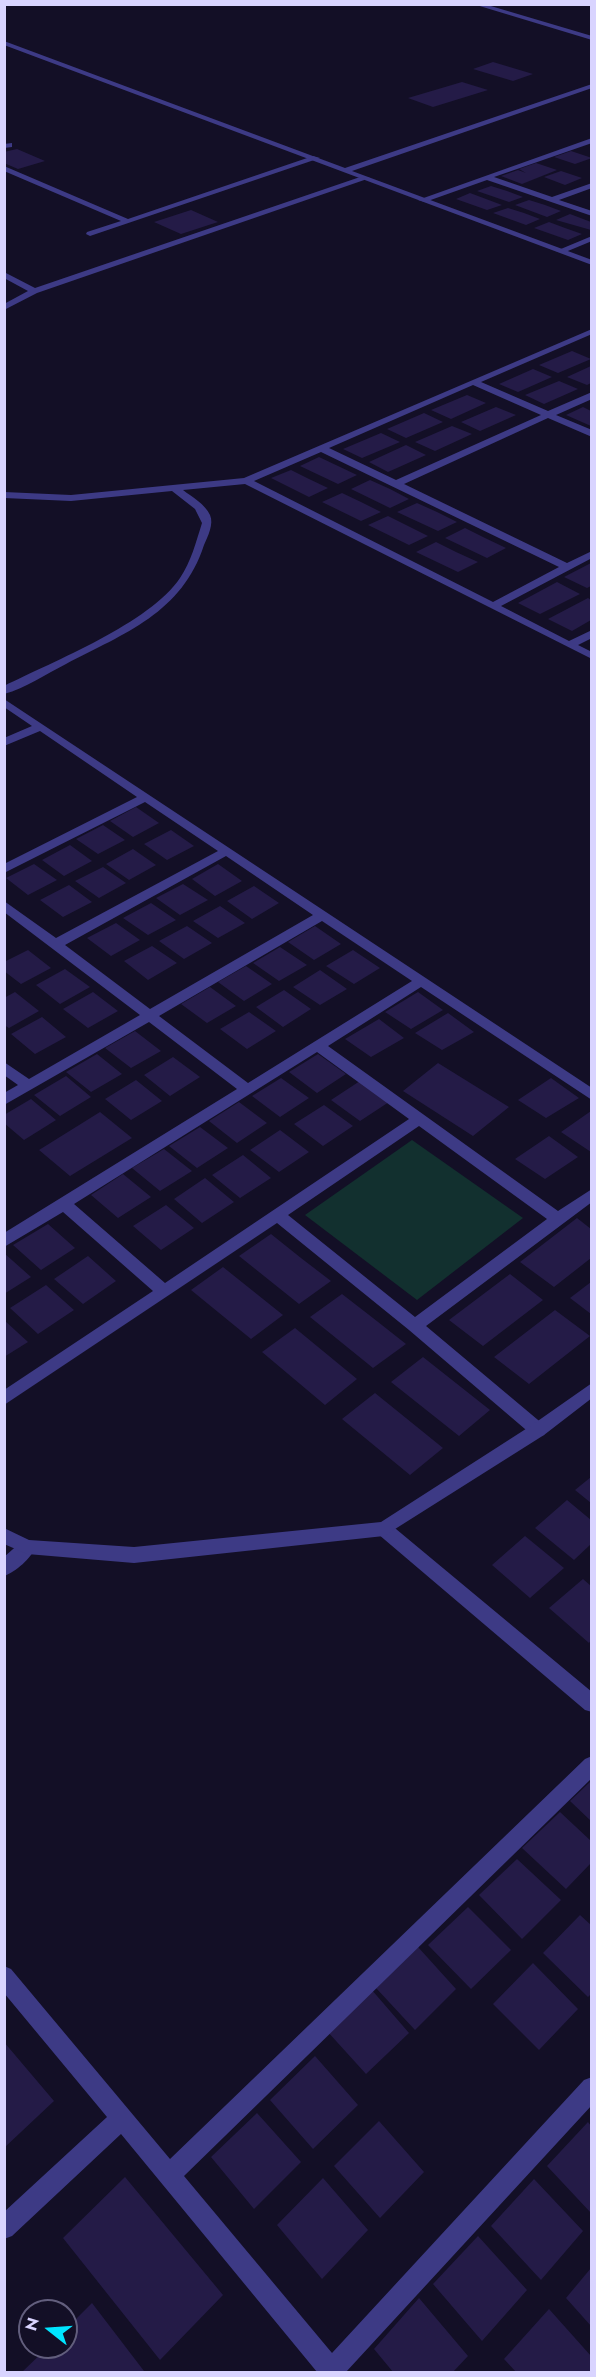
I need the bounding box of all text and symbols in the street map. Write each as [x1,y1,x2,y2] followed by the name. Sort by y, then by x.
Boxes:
[18,2299,78,2359] north arrow
[19,2315,45,2334] text: N

